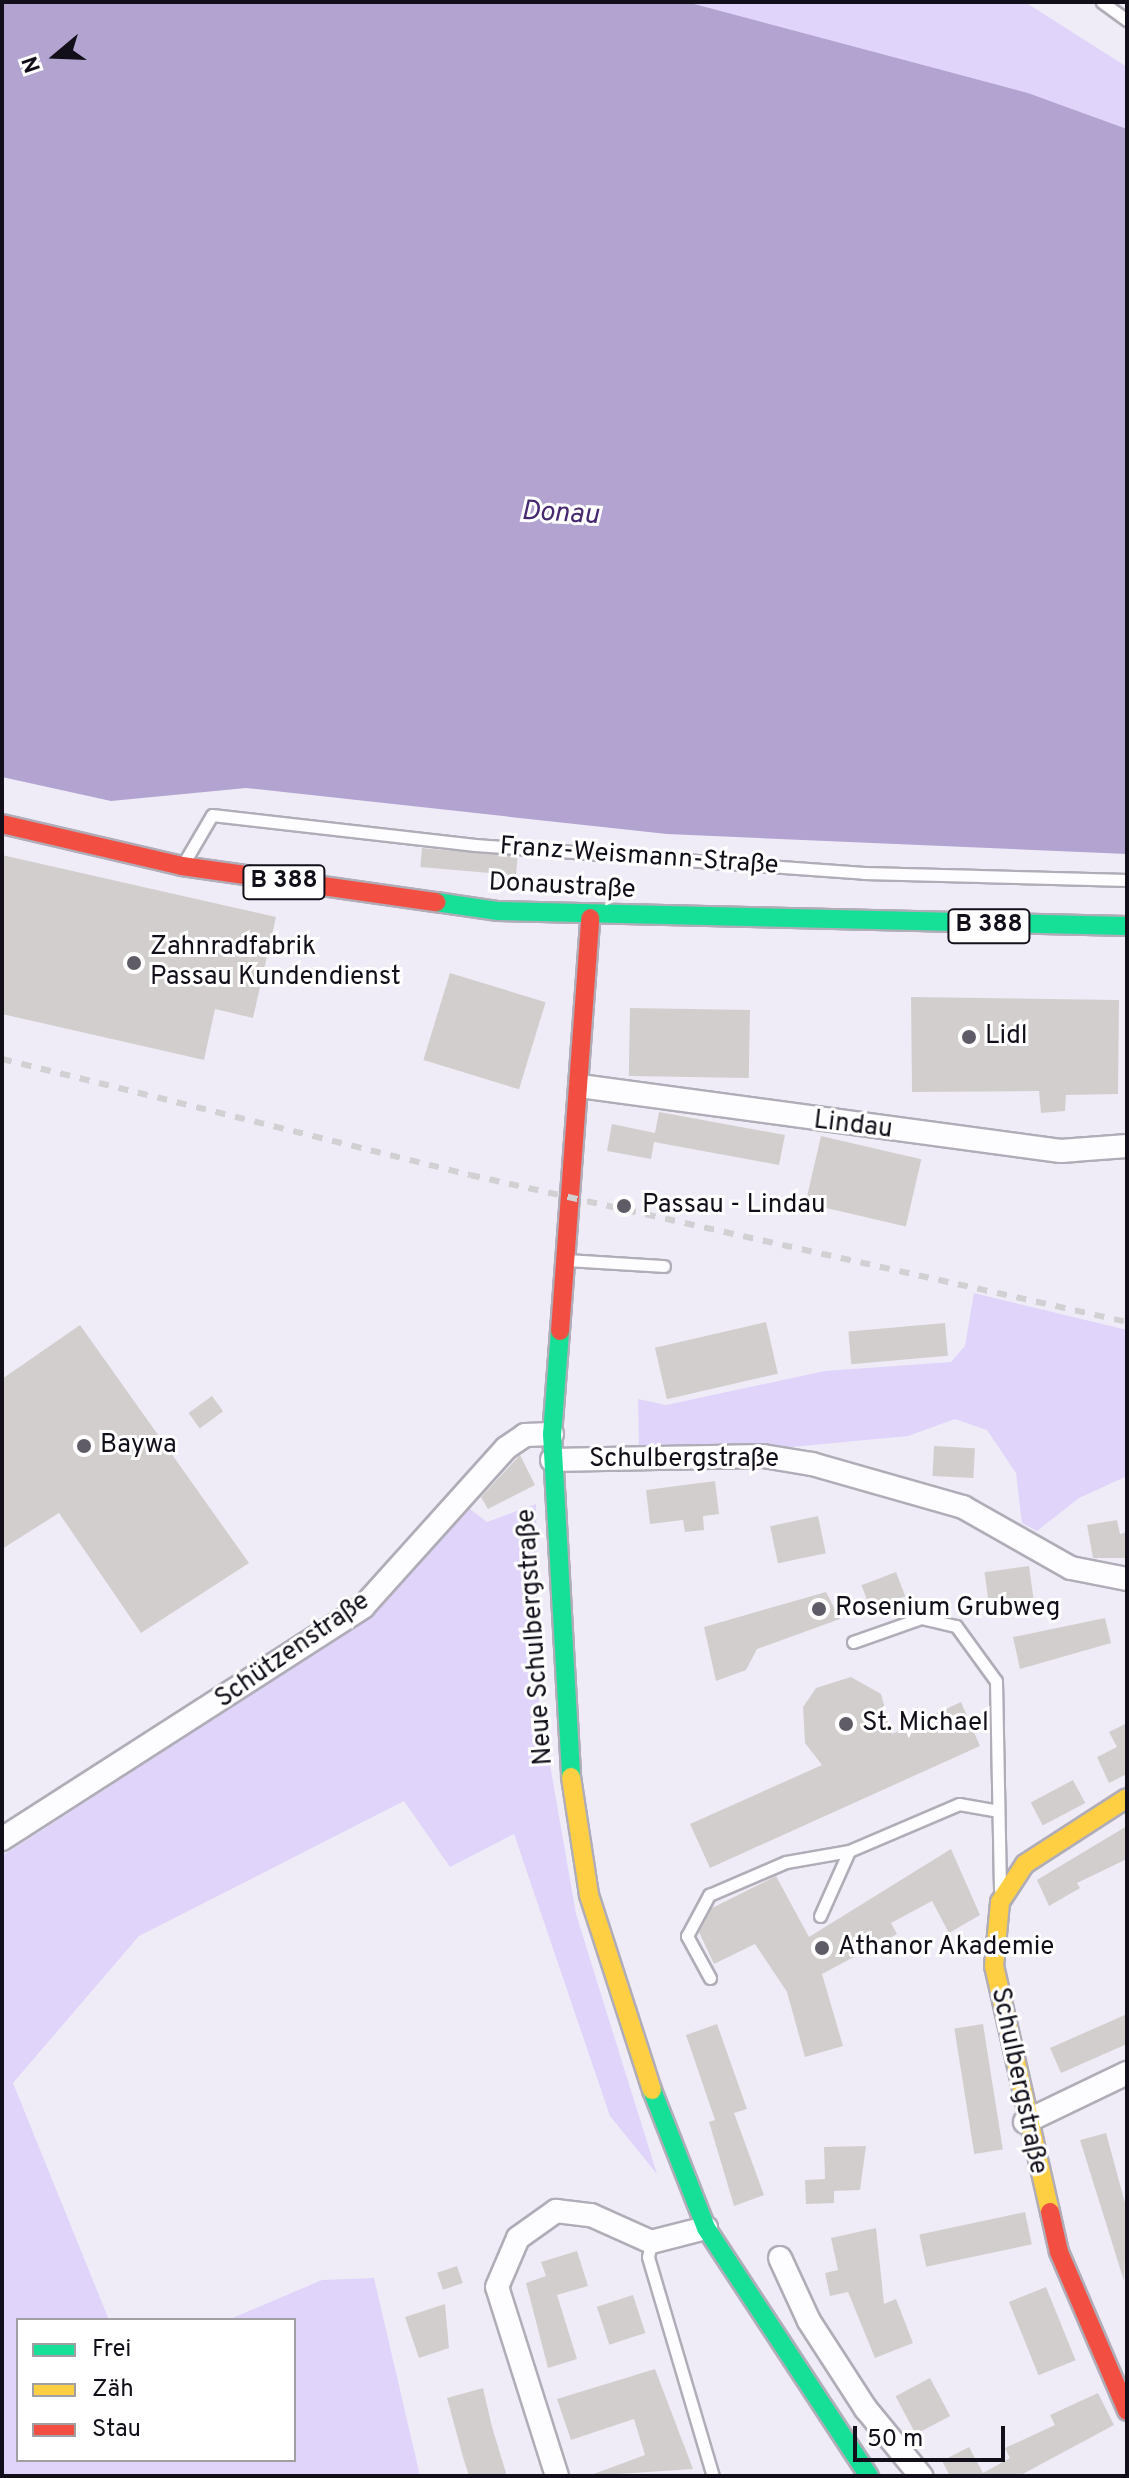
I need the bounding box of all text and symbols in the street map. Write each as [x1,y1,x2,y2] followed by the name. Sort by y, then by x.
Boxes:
[16,16,96,96] north arrow
[18,52,48,76] text: N
[520,495,600,533] water label: Donau
[499,832,779,882] street label: Franz-Weismann-Straße
[242,862,326,902] road number: B 388
[488,868,636,906] street label: Donaustraße
[947,906,1031,946] road number: B 388
[150,932,401,994] place label: Zahnradfabrik Passau Kundendienst
[125,954,143,972] marker: Zahnradfabrik Passau Kundendienst
[985,1021,1028,1053] place label: Lidl
[960,1028,978,1046] marker: Lidl
[812,1106,894,1146] street label: Lindau
[642,1190,826,1222] place label: Passau - Lindau
[613,1195,635,1217] marker: Passau - Lindau
[100,1430,177,1462] place label: Baywa
[75,1437,93,1455] marker: Baywa
[589,1444,779,1476] street label: Schulbergstraße
[511,1508,561,1766] street label: Neue Schulbergstraße
[210,1586,376,1716] street label: Schützenstraße
[835,1593,1060,1625] place label: Rosenium Grubweg
[810,1600,828,1618] marker: Rosenium Grubweg
[862,1708,989,1740] place label: St. Michael
[837,1715,855,1733] marker: St. Michael
[838,1932,1055,1964] place label: Athanor Akademie
[813,1939,831,1957] marker: Athanor Akademie
[983,1985,1053,2177] street label: Schulbergstraße
[16,2318,296,2462] legend
[92,2335,131,2365] text: Frei
[92,2375,134,2405] text: Zäh
[857,2410,1009,2460] scale bar
[92,2415,141,2445] text: Stau
[867,2425,923,2455] text: 50 m

